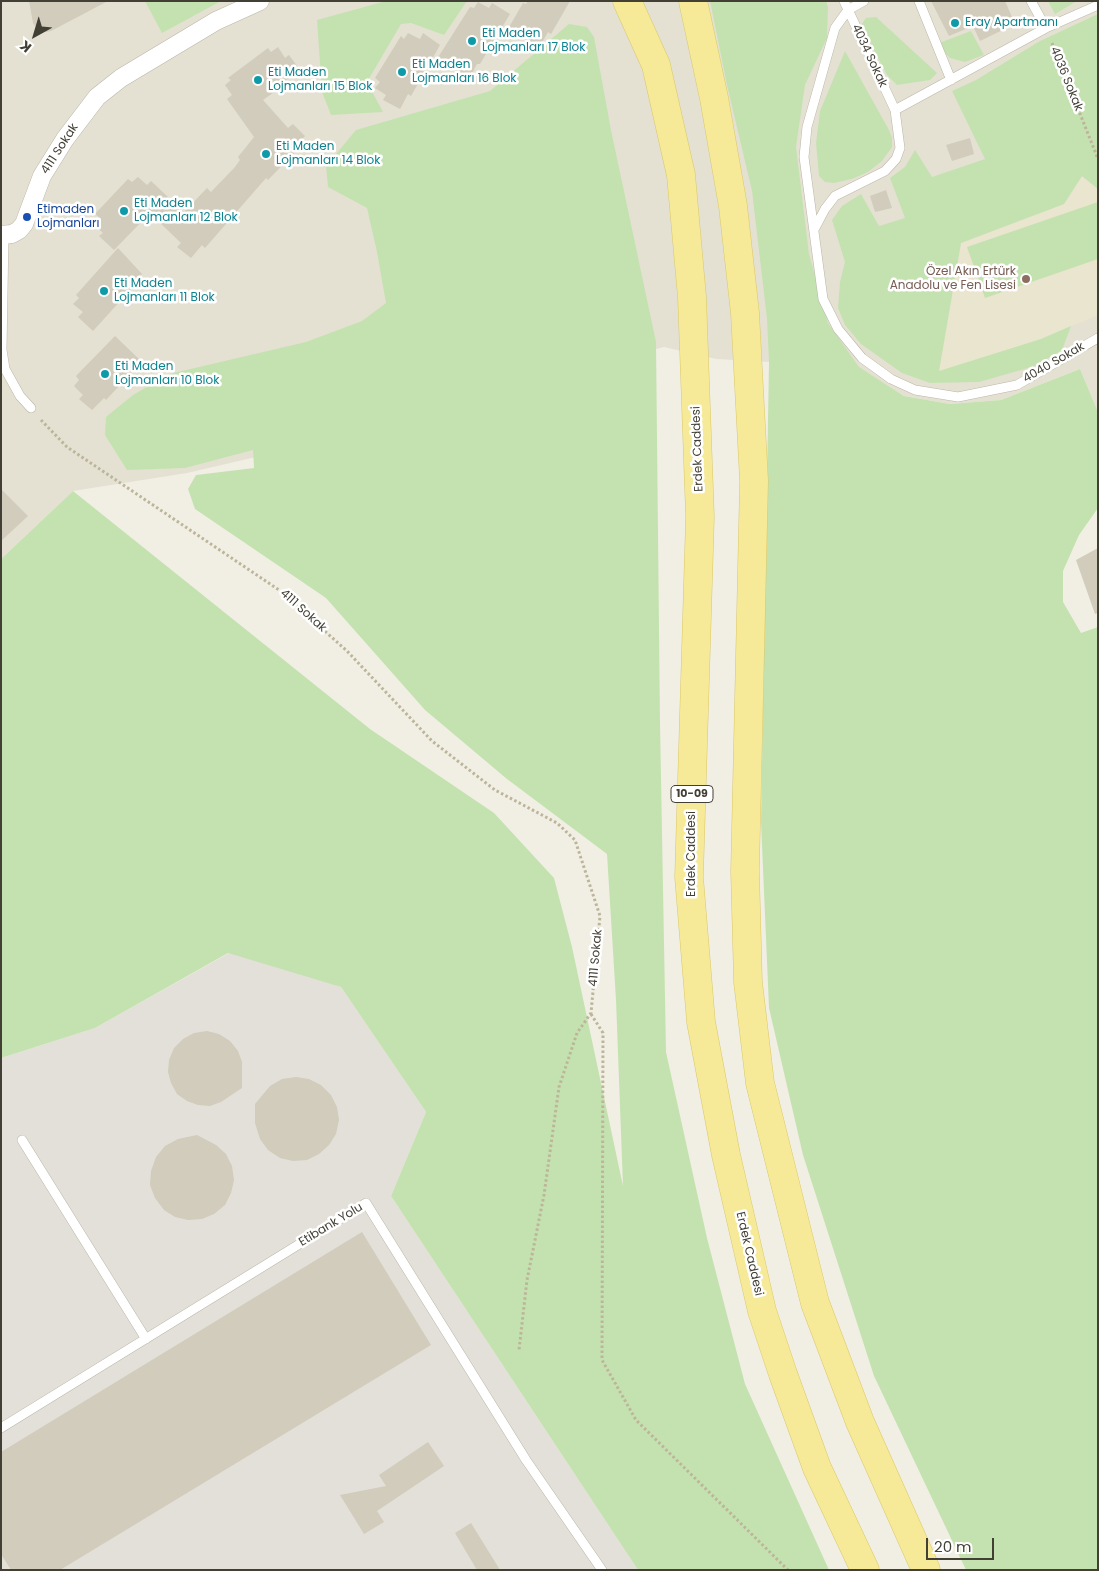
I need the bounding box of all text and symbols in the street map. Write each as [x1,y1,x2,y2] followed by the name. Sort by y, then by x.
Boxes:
[10,10,60,60] north arrow
[965,16,1058,30] place label: Eray Apartmanı
[949,17,961,29] marker: Eray Apartmanı
[848,22,890,90] street label: 4034 Sokak
[482,27,585,55] place label: Eti Maden Lojmanları 17 Blok
[466,35,478,47] marker: Eti Maden Lojmanları 17 Blok
[15,36,36,58] text: K
[1047,45,1085,113] street label: 4036 Sokak
[412,58,517,86] place label: Eti Maden Lojmanları 16 Blok
[268,66,372,94] place label: Eti Maden Lojmanları 15 Blok
[396,66,408,78] marker: Eti Maden Lojmanları 16 Blok
[252,74,264,86] marker: Eti Maden Lojmanları 15 Blok
[38,121,82,177] street label: 4111 Sokak
[276,140,380,168] place label: Eti Maden Lojmanları 14 Blok
[260,148,272,160] marker: Eti Maden Lojmanları 14 Blok
[134,197,238,225] place label: Eti Maden Lojmanları 12 Blok
[37,203,99,231] place label: Etimaden Lojmanları
[118,205,130,217] marker: Eti Maden Lojmanları 12 Blok
[21,211,33,223] marker: Etimaden Lojmanları
[890,265,1016,293] place label: Özel Akın Ertürk Anadolu ve Fen Lisesi
[1020,273,1032,285] marker: Özel Akın Ertürk Anadolu ve Fen Lisesi
[114,277,215,305] place label: Eti Maden Lojmanları 11 Blok
[98,285,110,297] marker: Eti Maden Lojmanları 11 Blok
[1021,340,1087,386] street label: 4040 Sokak
[115,360,219,388] place label: Eti Maden Lojmanları 10 Blok
[99,368,111,380] marker: Eti Maden Lojmanları 10 Blok
[689,406,707,492] street label: Erdek Caddesi
[277,586,329,636] street label: 4111 Sokak
[671,786,713,802] road number: 10-09
[685,811,699,897] street label: Erdek Caddesi
[586,929,606,987] street label: 4111 Sokak
[296,1200,366,1250] street label: Etibank Yolu
[732,1211,766,1297] street label: Erdek Caddesi
[929,1528,996,1560] scale bar
[934,1536,972,1557] text: 20 m

